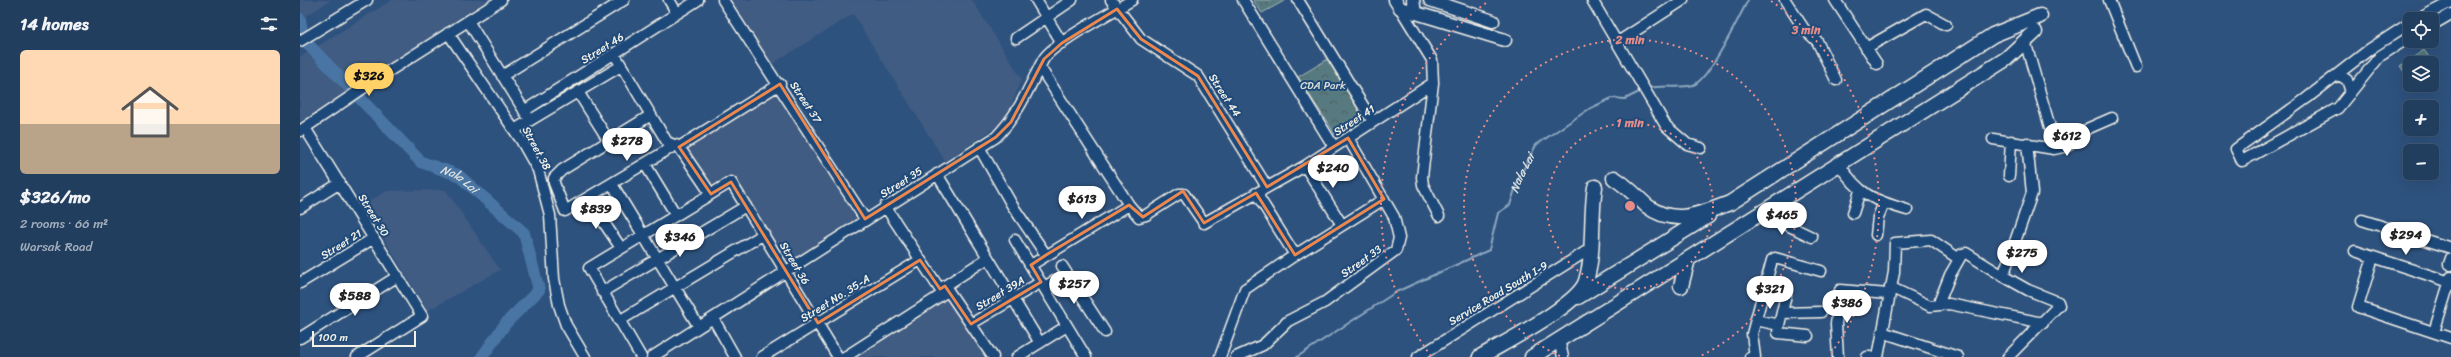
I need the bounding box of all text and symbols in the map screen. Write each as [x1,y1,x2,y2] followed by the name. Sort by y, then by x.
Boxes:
[20,9,89,39] text: 14 homes
[2403,12,2439,180] map controls
[2403,12,2439,48] button: locate
[258,13,280,35] icon: filters
[1791,19,1821,41] text: 3 min
[577,28,628,69] street label: Street 46
[1614,29,1645,51] text: 2 min
[2403,56,2439,92] button: layers
[345,63,393,97] pin: $326
[354,64,384,87] text: $326
[1203,70,1246,121] street label: Street 44
[114,76,186,148] icon: home
[1300,76,1346,95] park label: CDA Park
[785,77,827,128] street label: Street 37
[1330,100,1379,141] street label: Street 41
[2403,100,2439,136] button: +
[1616,112,1644,134] text: 1 min
[517,123,556,174] street label: Street 38
[2043,123,2091,157] pin: $612
[2052,124,2082,147] text: $612
[603,128,651,162] pin: $278
[611,129,643,152] text: $278
[2403,144,2439,180] button: −
[1504,147,1542,196] water label: Nala Lai
[1309,155,1357,189] pin: $240
[1317,156,1349,179] text: $240
[438,159,485,201] water label: Nala Lai
[876,162,927,203] street label: Street 35
[20,182,90,212] text: $326/mo
[1058,186,1106,220] pin: $613
[1068,187,1096,210] text: $613
[353,190,394,241] street label: Street 30
[572,196,620,230] pin: $839
[580,197,612,220] text: $839
[1623,199,1637,213] centre of rings
[1758,202,1806,236] pin: $465
[1766,203,1798,226] text: $465
[20,212,108,235] text: 2 rooms · 66 m²
[2382,222,2430,256] pin: $294
[2390,223,2422,246] text: $294
[317,224,366,265] street label: Street 21
[656,224,704,258] pin: $346
[664,225,696,248] text: $346
[20,235,92,258] text: Warsak Road
[774,238,815,288] street label: Street 36
[1337,240,1386,283] street label: Street 33
[1998,240,2046,274] pin: $275
[2006,241,2038,264] text: $275
[1445,256,1552,331] street label: Service Road South I-9
[797,269,874,327] street label: Street No. 35-A
[972,271,1029,316] street label: Street 39A
[1050,271,1098,305] pin: $257
[1058,272,1090,295] text: $257
[1746,276,1794,310] pin: $321
[1756,277,1784,300] text: $321
[331,283,379,317] pin: $588
[339,284,371,307] text: $588
[1823,290,1871,324] pin: $386
[1831,291,1863,314] text: $386
[318,328,348,347] text: 100 m
[312,329,416,348] scale bar

